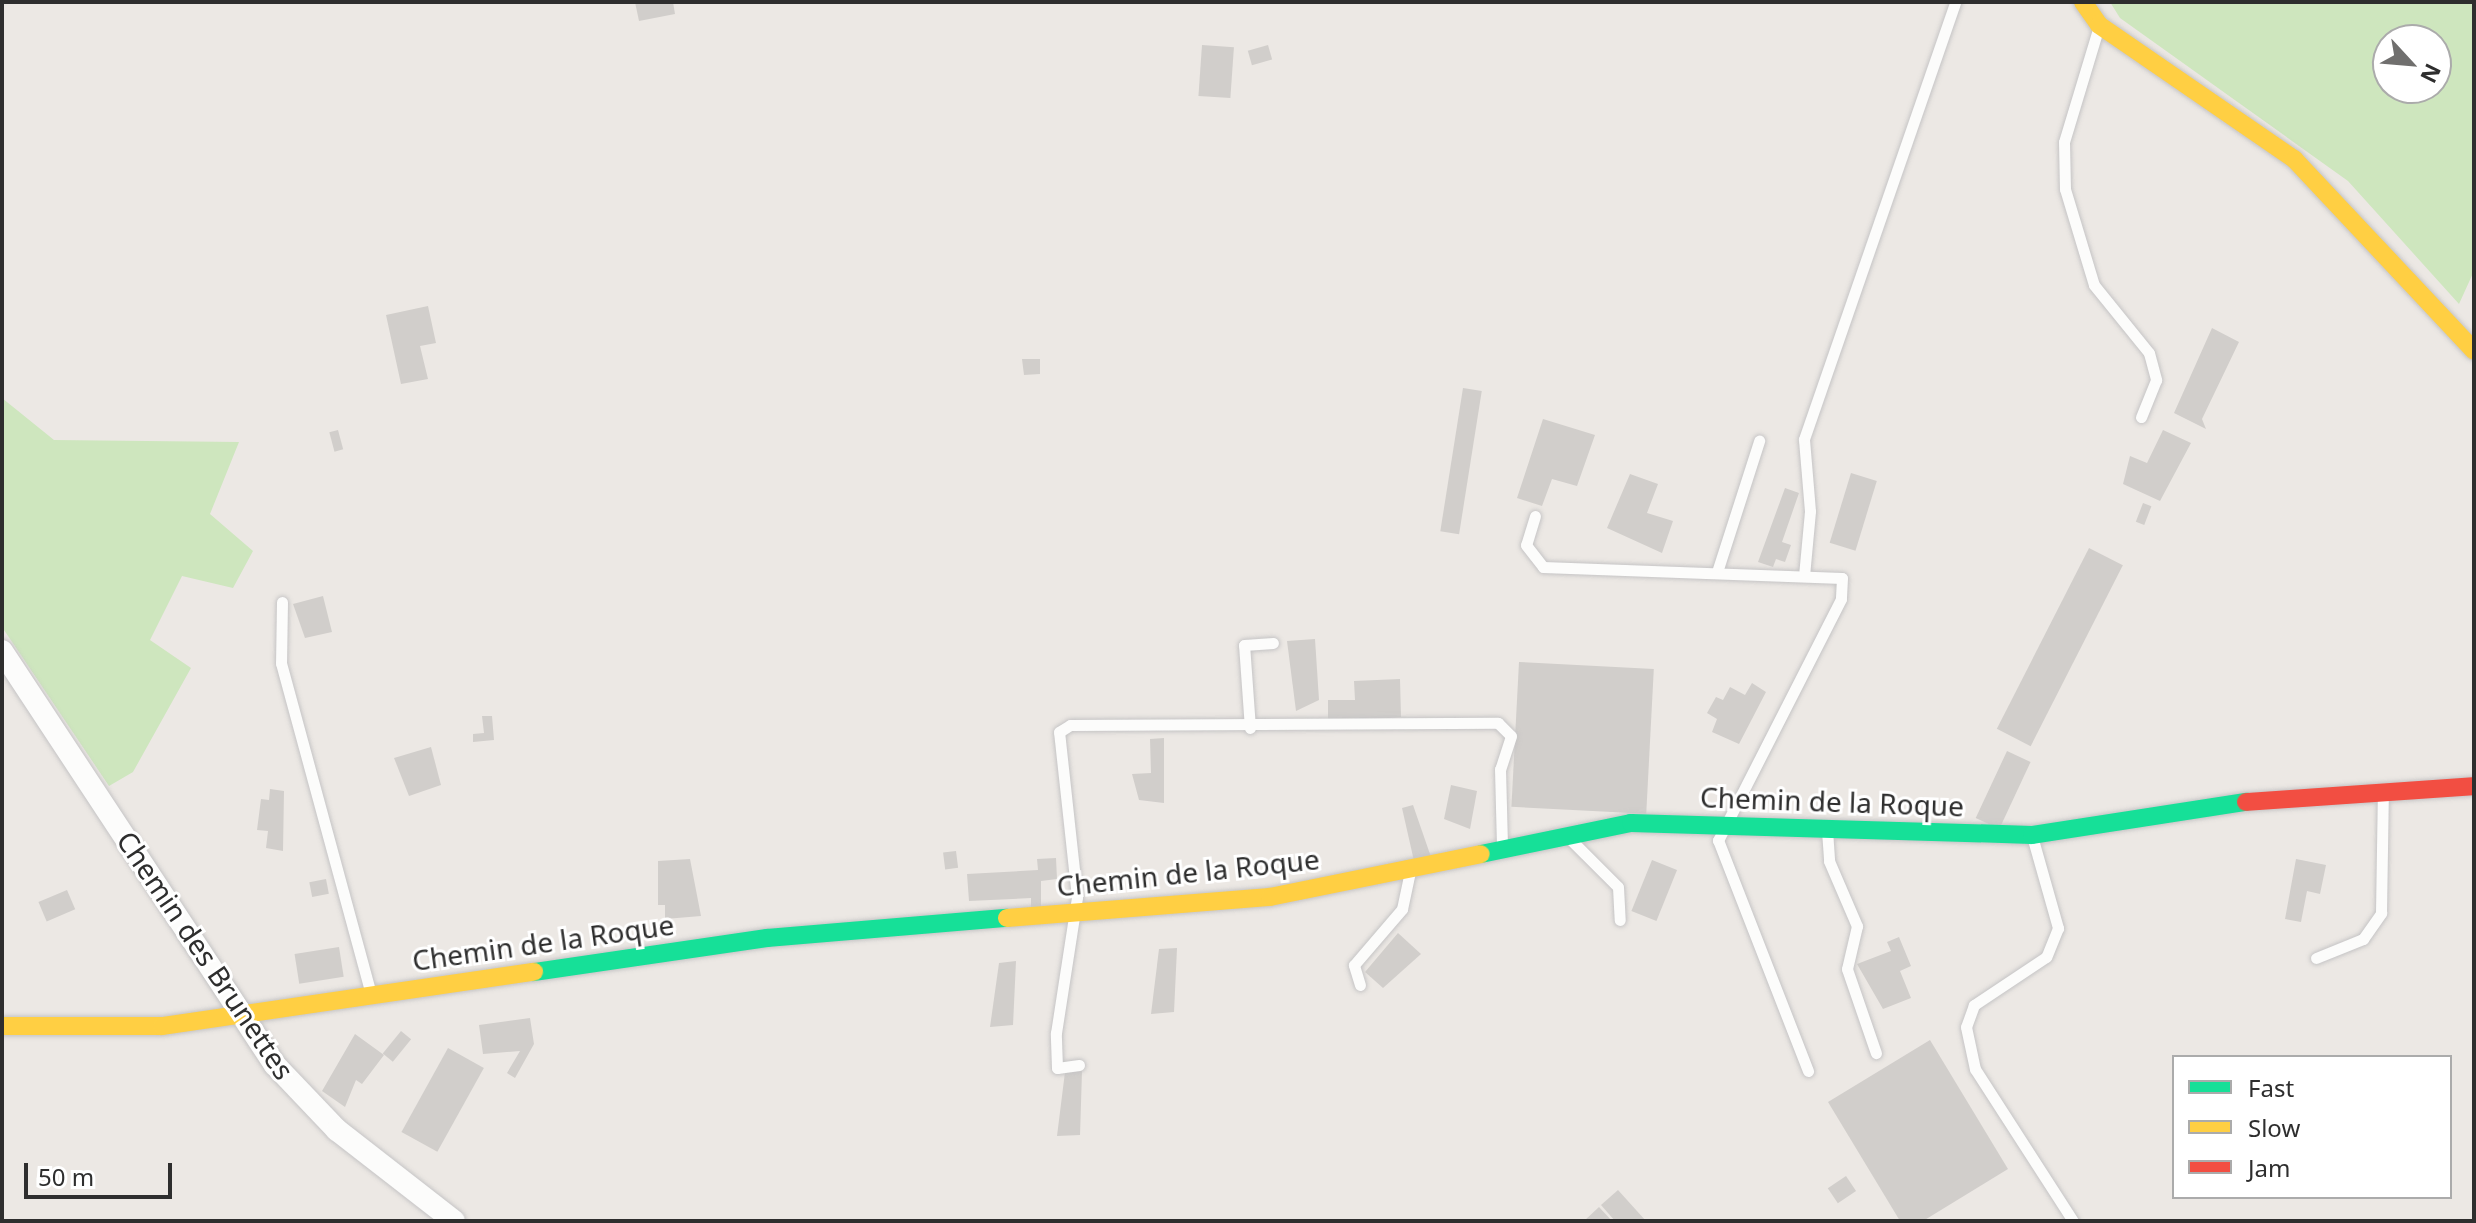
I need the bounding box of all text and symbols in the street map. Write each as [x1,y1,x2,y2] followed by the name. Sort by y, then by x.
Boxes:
[2372,24,2452,104] north arrow
[2414,59,2449,88] text: N
[1700,780,1964,822] street label: Chemin de la Roque
[110,825,302,1085] street label: Chemin des Brunettes
[1055,841,1321,903] street label: Chemin de la Roque
[410,907,676,977] street label: Chemin de la Roque
[2172,1055,2452,1199] legend
[2248,1071,2294,1104] text: Fast
[2248,1111,2300,1144] text: Slow
[28,1147,176,1197] scale bar
[2248,1151,2290,1184] text: Jam
[38,1160,94,1193] text: 50 m

